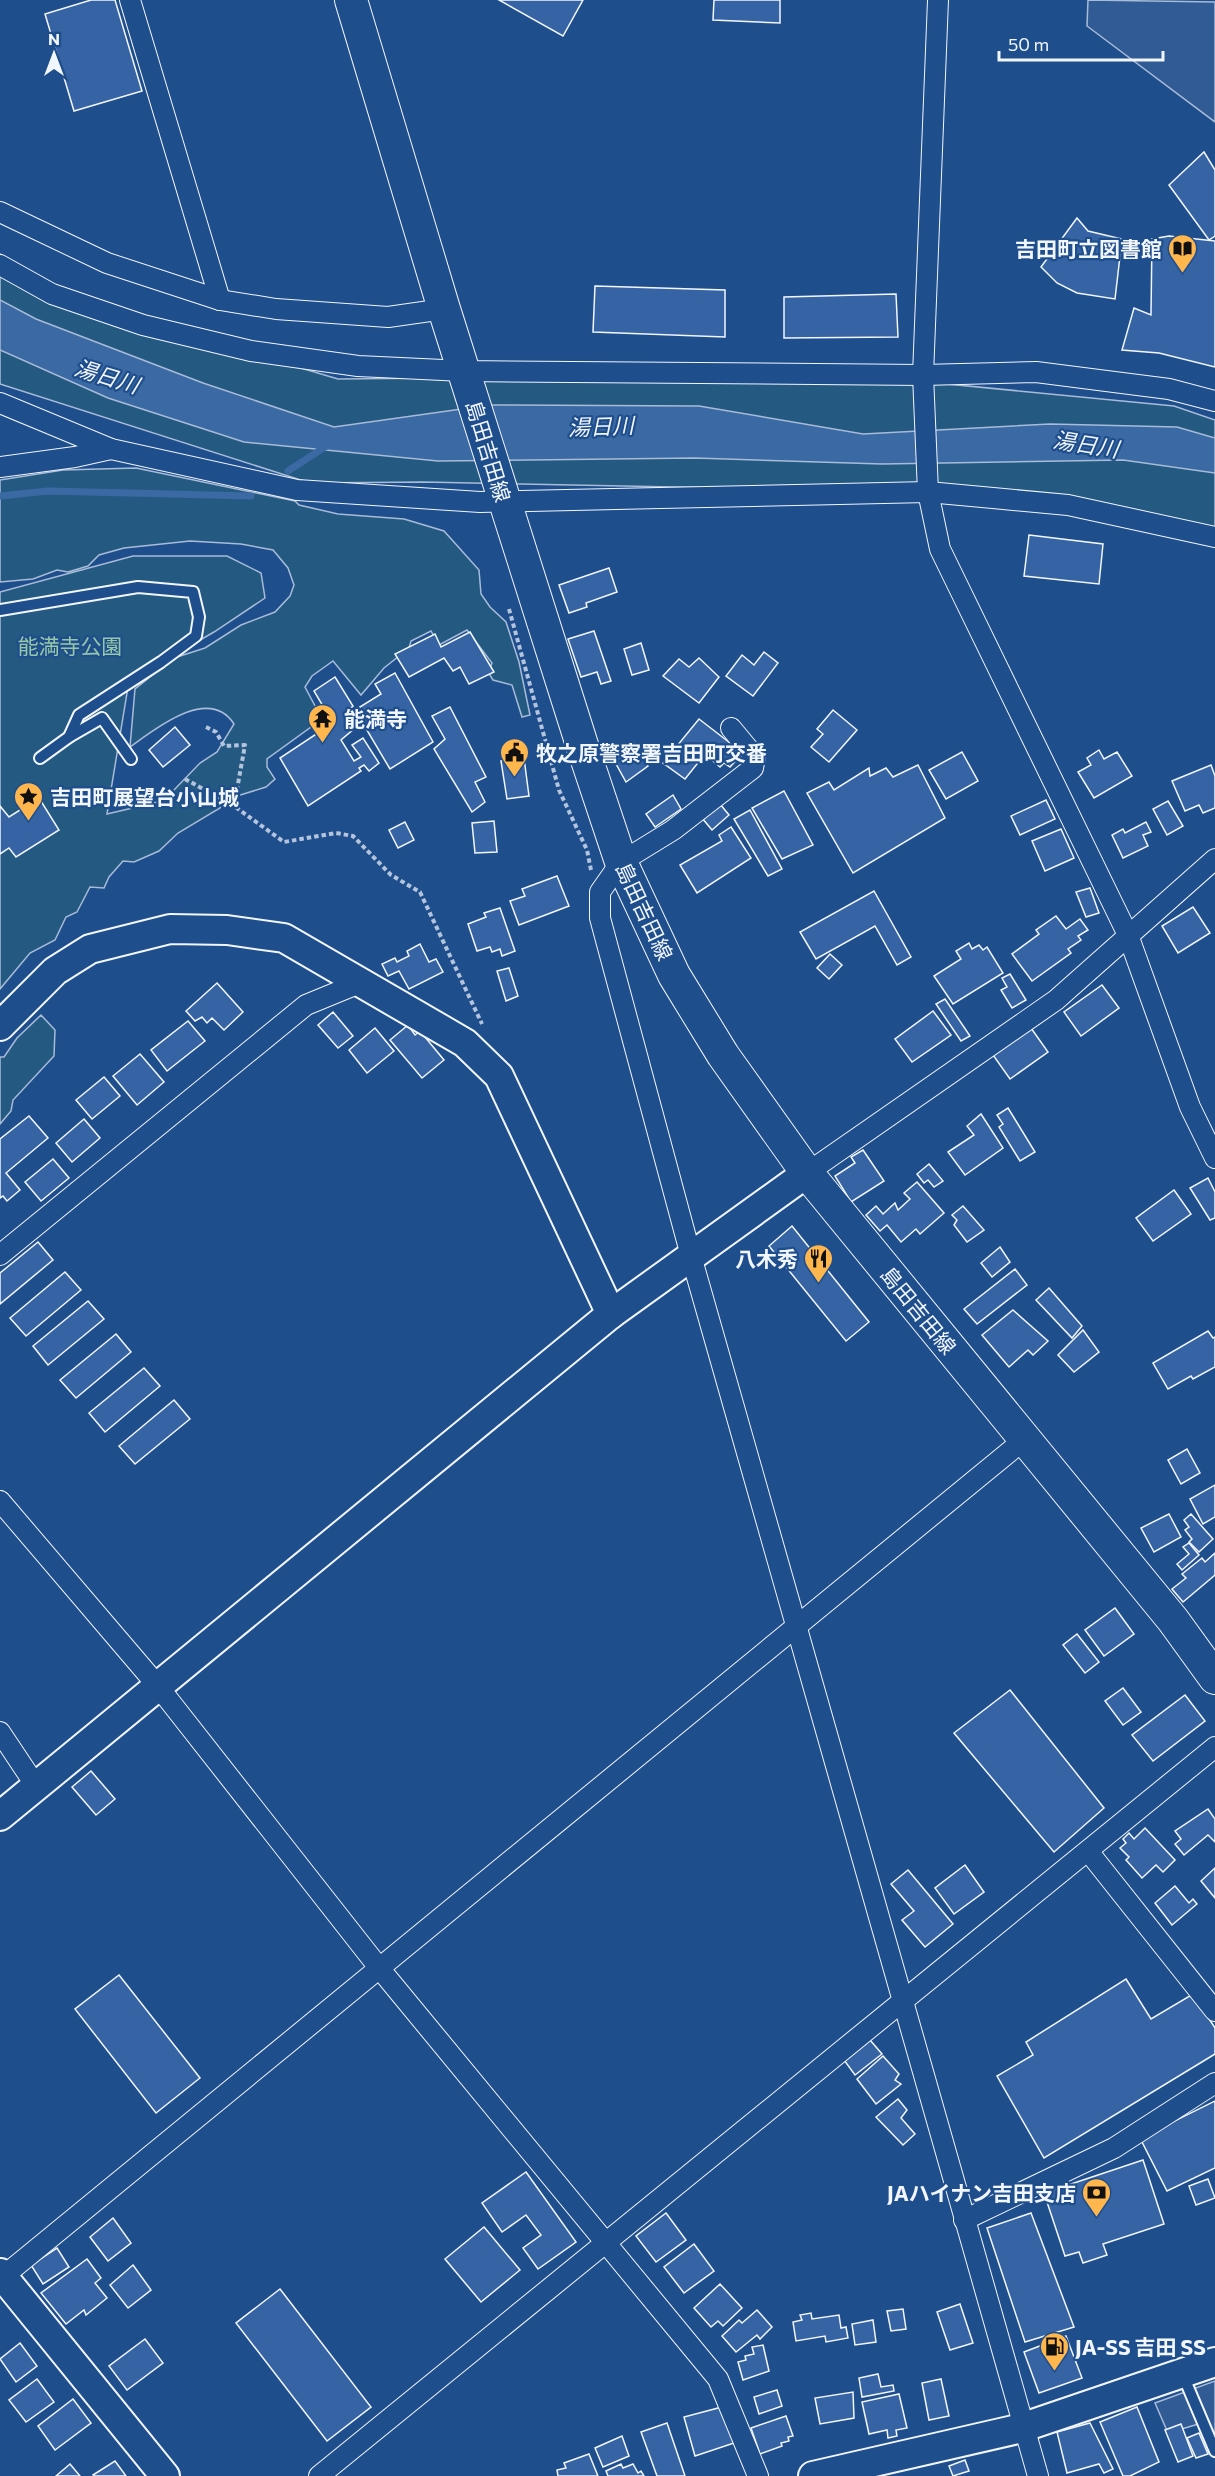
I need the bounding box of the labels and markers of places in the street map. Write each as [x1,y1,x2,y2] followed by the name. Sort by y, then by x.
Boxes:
[1167,232,1199,274] library icon: 吉田町立図書館
[1015,236,1162,261] place label: 吉田町立図書館
[307,702,339,744] temple icon: 能満寺
[344,706,407,731] place label: 能満寺
[499,736,531,778] public building icon: 牧之原警察署吉田町交番
[536,740,767,765] place label: 牧之原警察署吉田町交番
[13,780,45,822] place icon: 吉田町展望台小山城
[50,784,239,809] place label: 吉田町展望台小山城
[803,1242,835,1284] restaurant icon: 八木秀
[735,1246,798,1271] place label: 八木秀
[1081,2176,1113,2218] bank icon: JAハイナン吉田支店
[887,2180,1076,2205] place label: JAハイナン吉田支店
[1038,2330,1070,2372] fuel station icon: JA-SS 吉田 SS
[1075,2334,1206,2359] place label: JA-SS 吉田 SS

